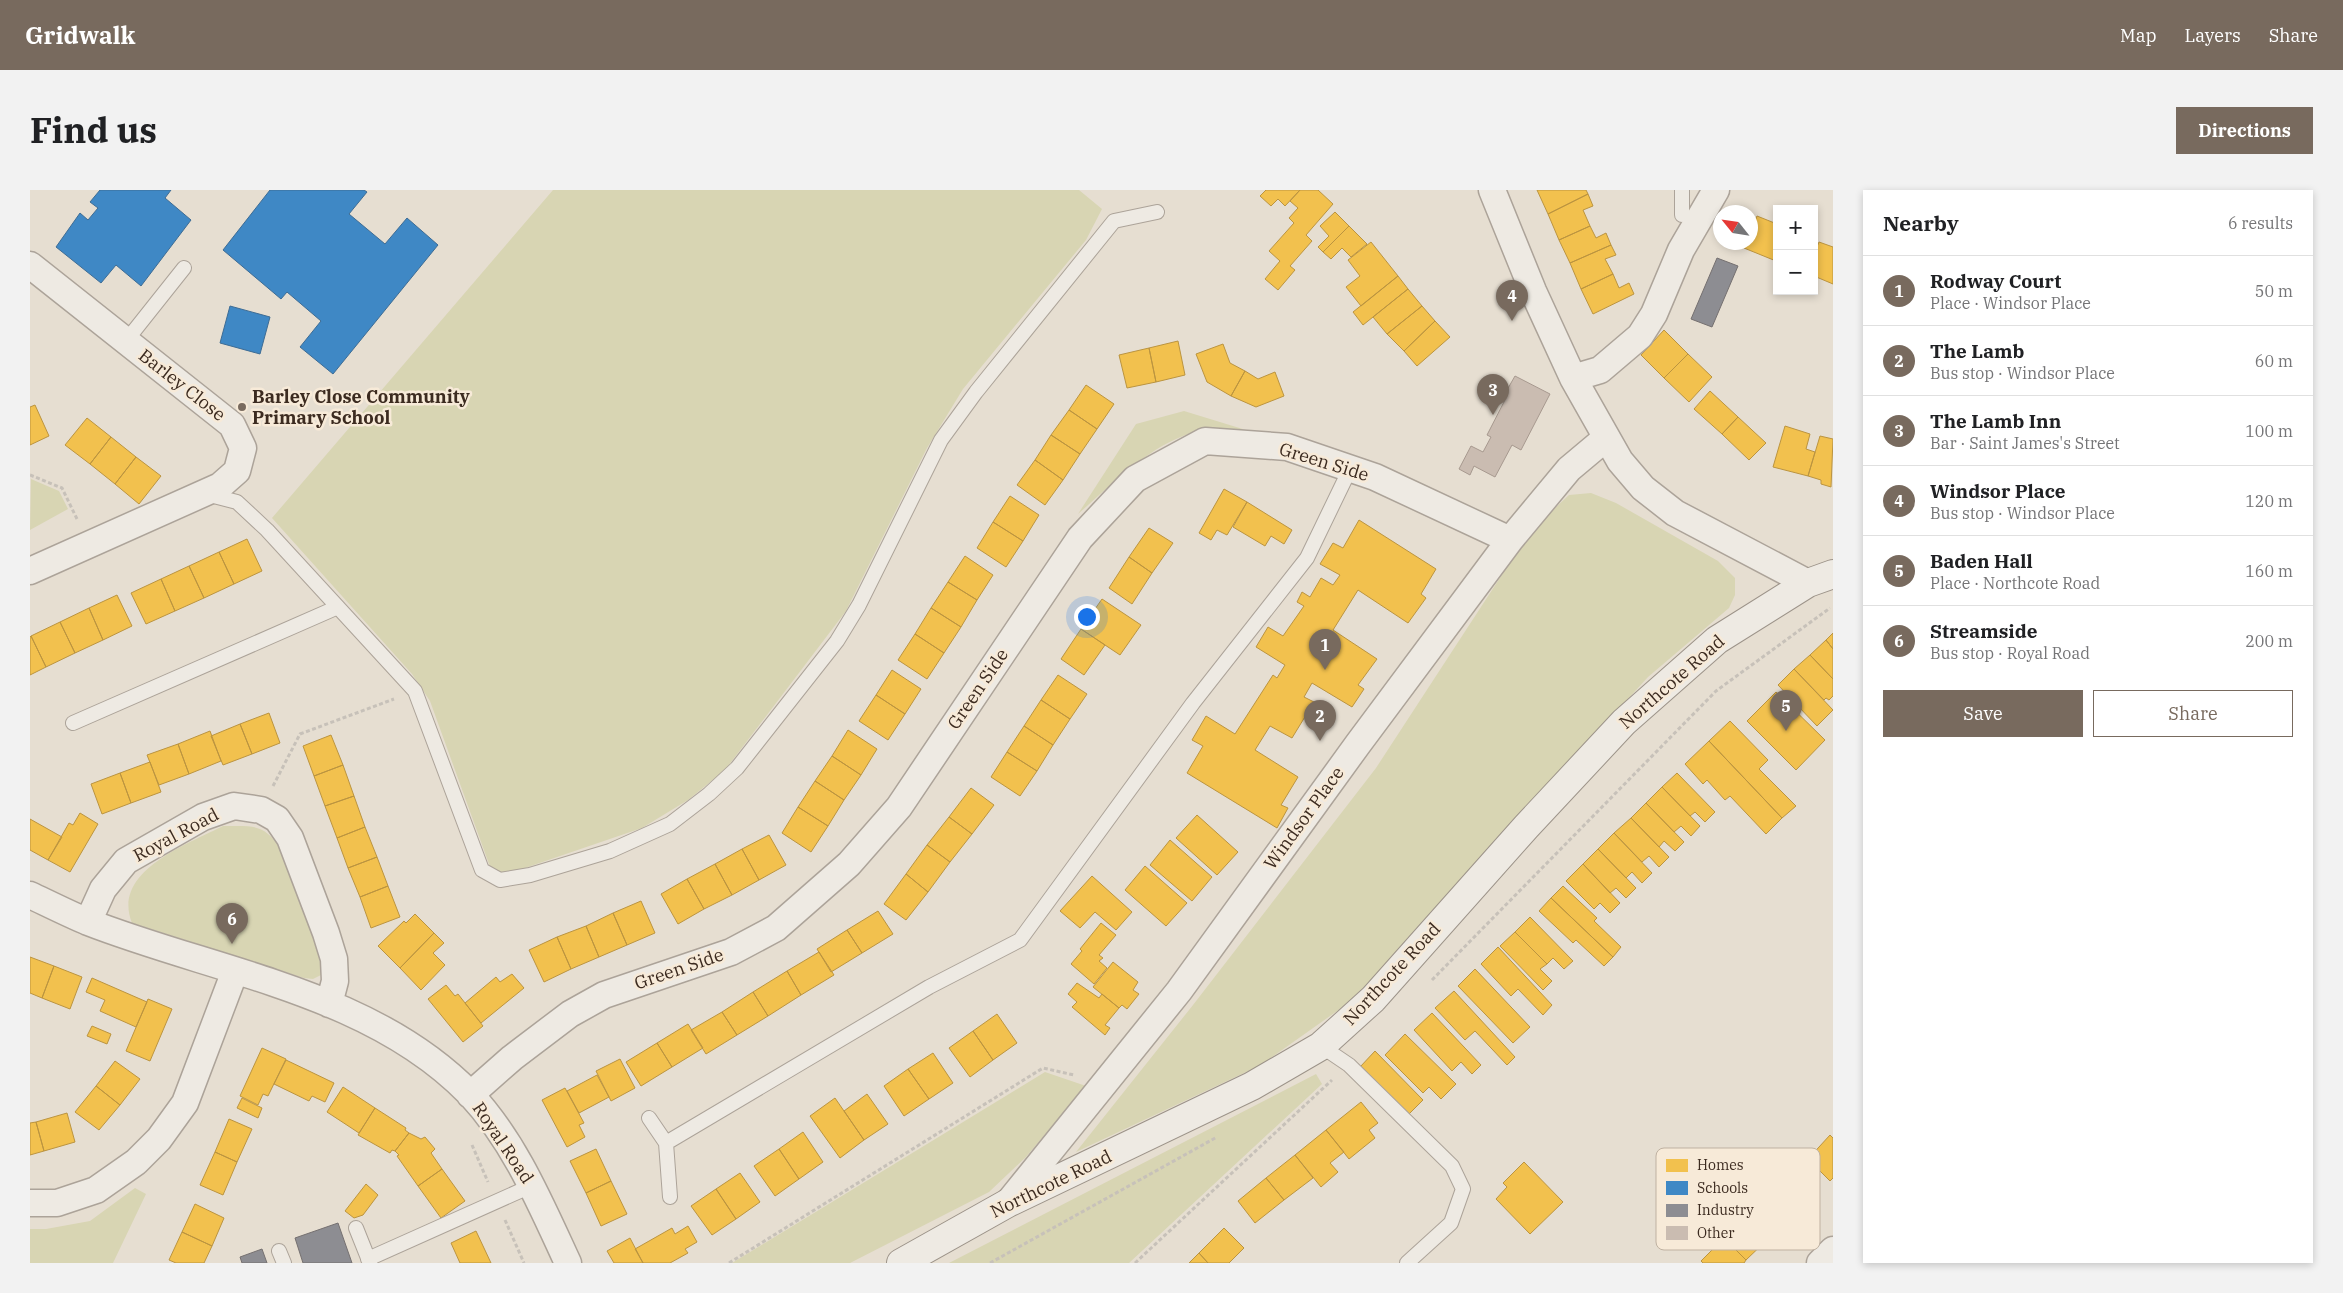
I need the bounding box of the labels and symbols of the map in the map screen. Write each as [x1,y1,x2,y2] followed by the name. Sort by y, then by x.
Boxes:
[1713,205,1758,250] north arrow
[1496,280,1528,321] pin: 4
[134,343,230,426] street label: Barley Close
[1477,374,1509,415] pin: 3
[252,385,471,429] place label: Barley Close Community Primary School
[236,401,248,413] marker: Barley Close Community Primary School
[1276,437,1372,486] street label: Green Side
[1074,604,1100,630] your location
[1309,629,1341,670] pin: 1
[1614,630,1729,734] street label: Northcote Road
[942,644,1013,734] street label: Green Side
[1770,690,1802,731] pin: 5
[1304,700,1336,741] pin: 2
[1259,762,1349,874] street label: Windsor Place
[129,802,223,867] street label: Royal Road
[216,903,248,944] pin: 6
[1338,917,1445,1030] street label: Northcote Road
[631,943,726,995] street label: Green Side
[468,1097,539,1188] street label: Royal Road
[986,1144,1115,1223] street label: Northcote Road
[1656,1148,1820,1250] legend
[1697,1156,1744,1174] text: Homes
[1697,1179,1748,1197] text: Schools
[1697,1201,1754,1219] text: Industry
[1697,1224,1735,1242] text: Other

